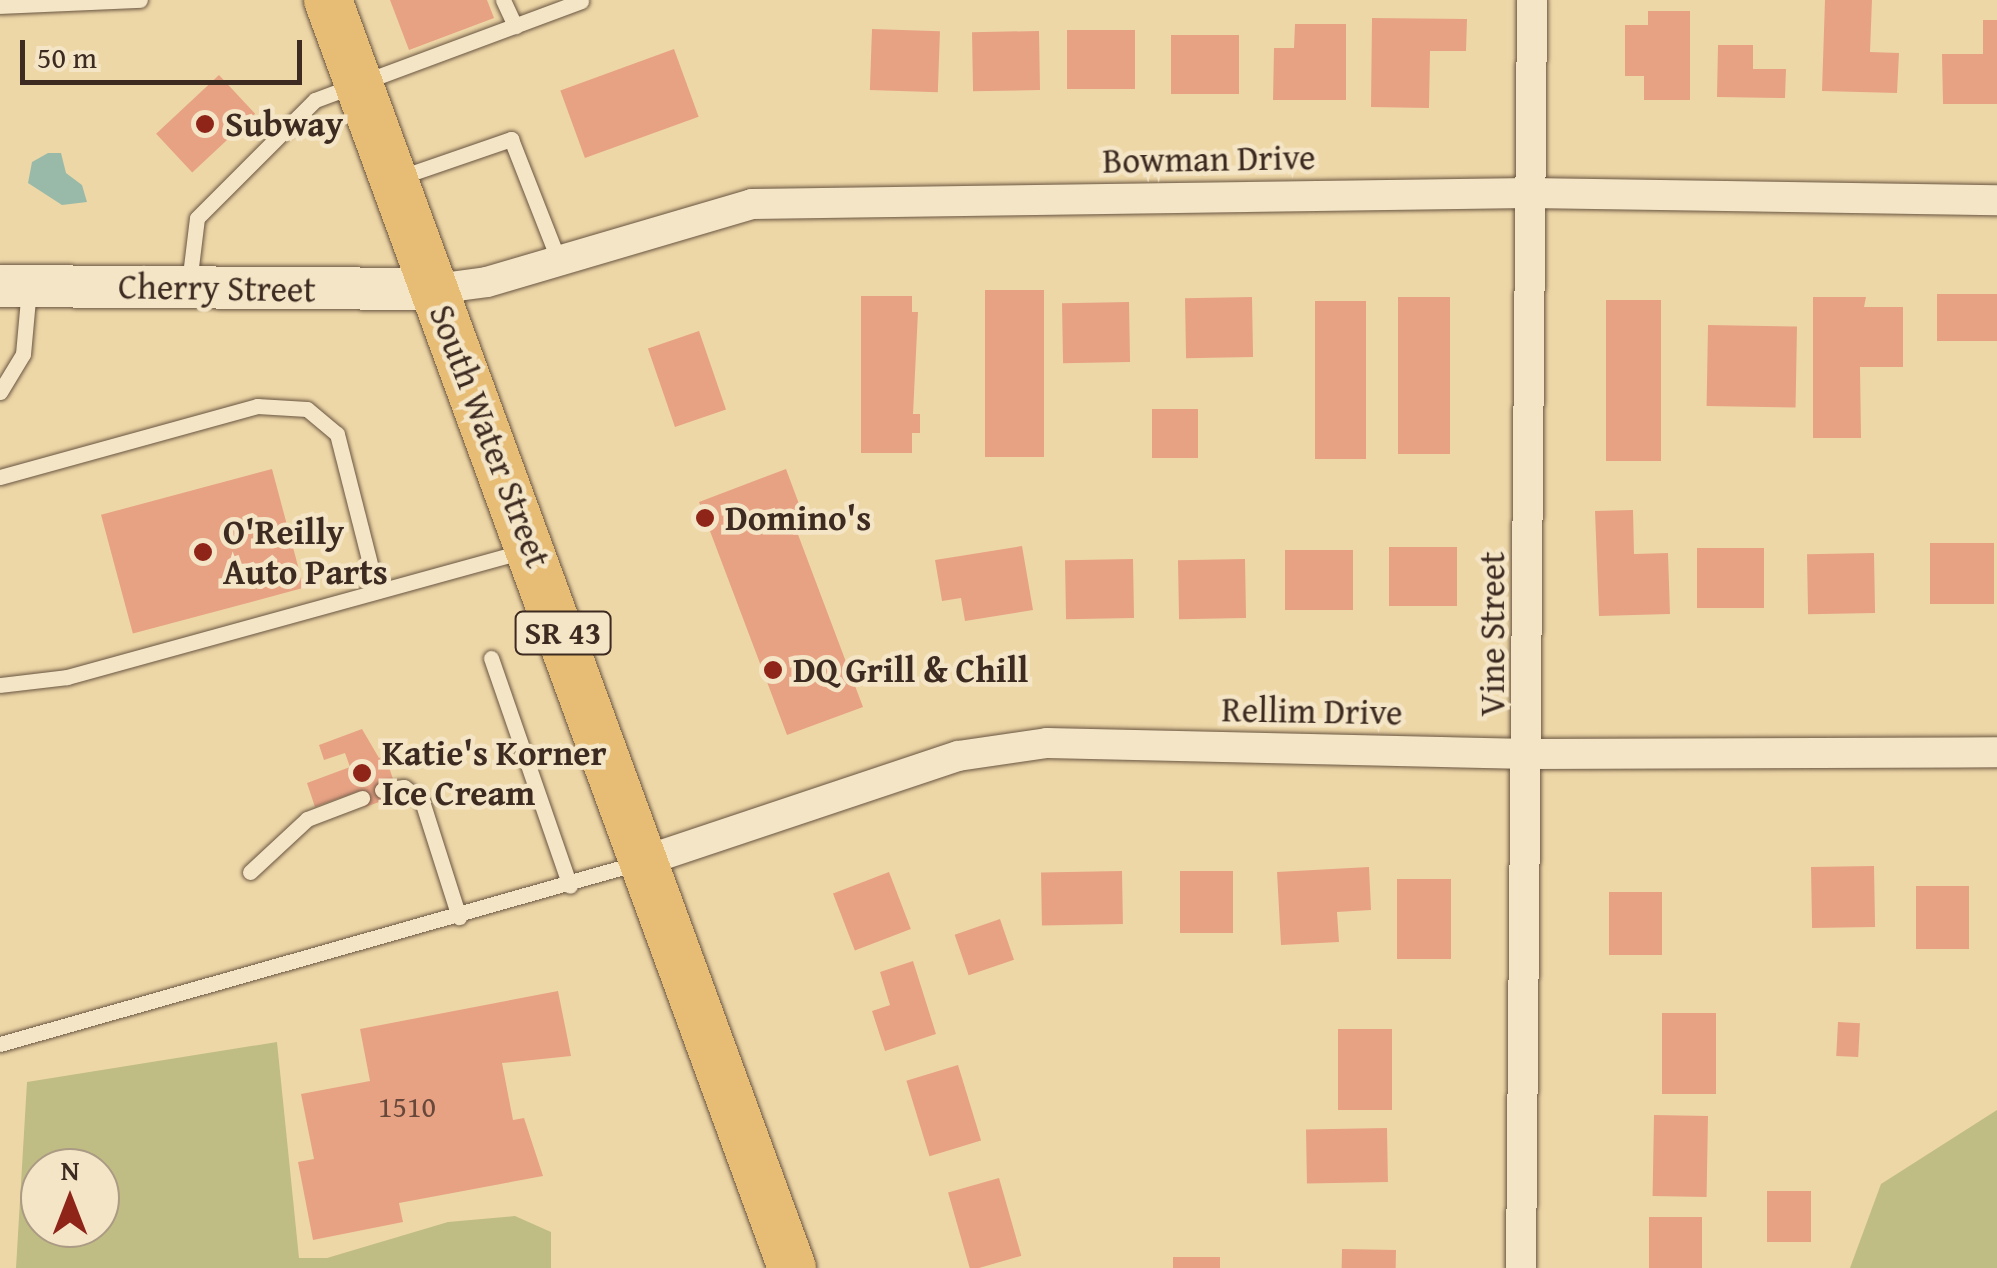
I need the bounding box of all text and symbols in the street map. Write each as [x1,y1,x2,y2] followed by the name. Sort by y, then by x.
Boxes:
[25,20,308,82] scale bar
[37,35,97,79] text: 50 m
[225,103,343,145] place label: Subway
[194,113,216,135] marker: Subway
[1102,136,1316,182] street label: Bowman Drive
[118,265,316,311] street label: Cherry Street
[421,299,559,573] street label: South Water Street
[725,497,871,539] place label: Domino's
[694,507,716,529] marker: Domino's
[223,511,388,593] place label: O'Reilly Auto Parts
[192,541,214,563] marker: O'Reilly Auto Parts
[1471,551,1513,717] street label: Vine Street
[513,606,613,660] road number: SR 43
[793,649,1028,691] place label: DQ Grill & Chill
[762,659,784,681] marker: DQ Grill & Chill
[1221,688,1403,734] street label: Rellim Drive
[382,732,607,814] place label: Katie's Korner Ice Cream
[351,762,373,784] marker: Katie's Korner Ice Cream
[378,1088,436,1124] house number: 1510
[20,1148,120,1248] north arrow
[61,1149,79,1190] text: N

